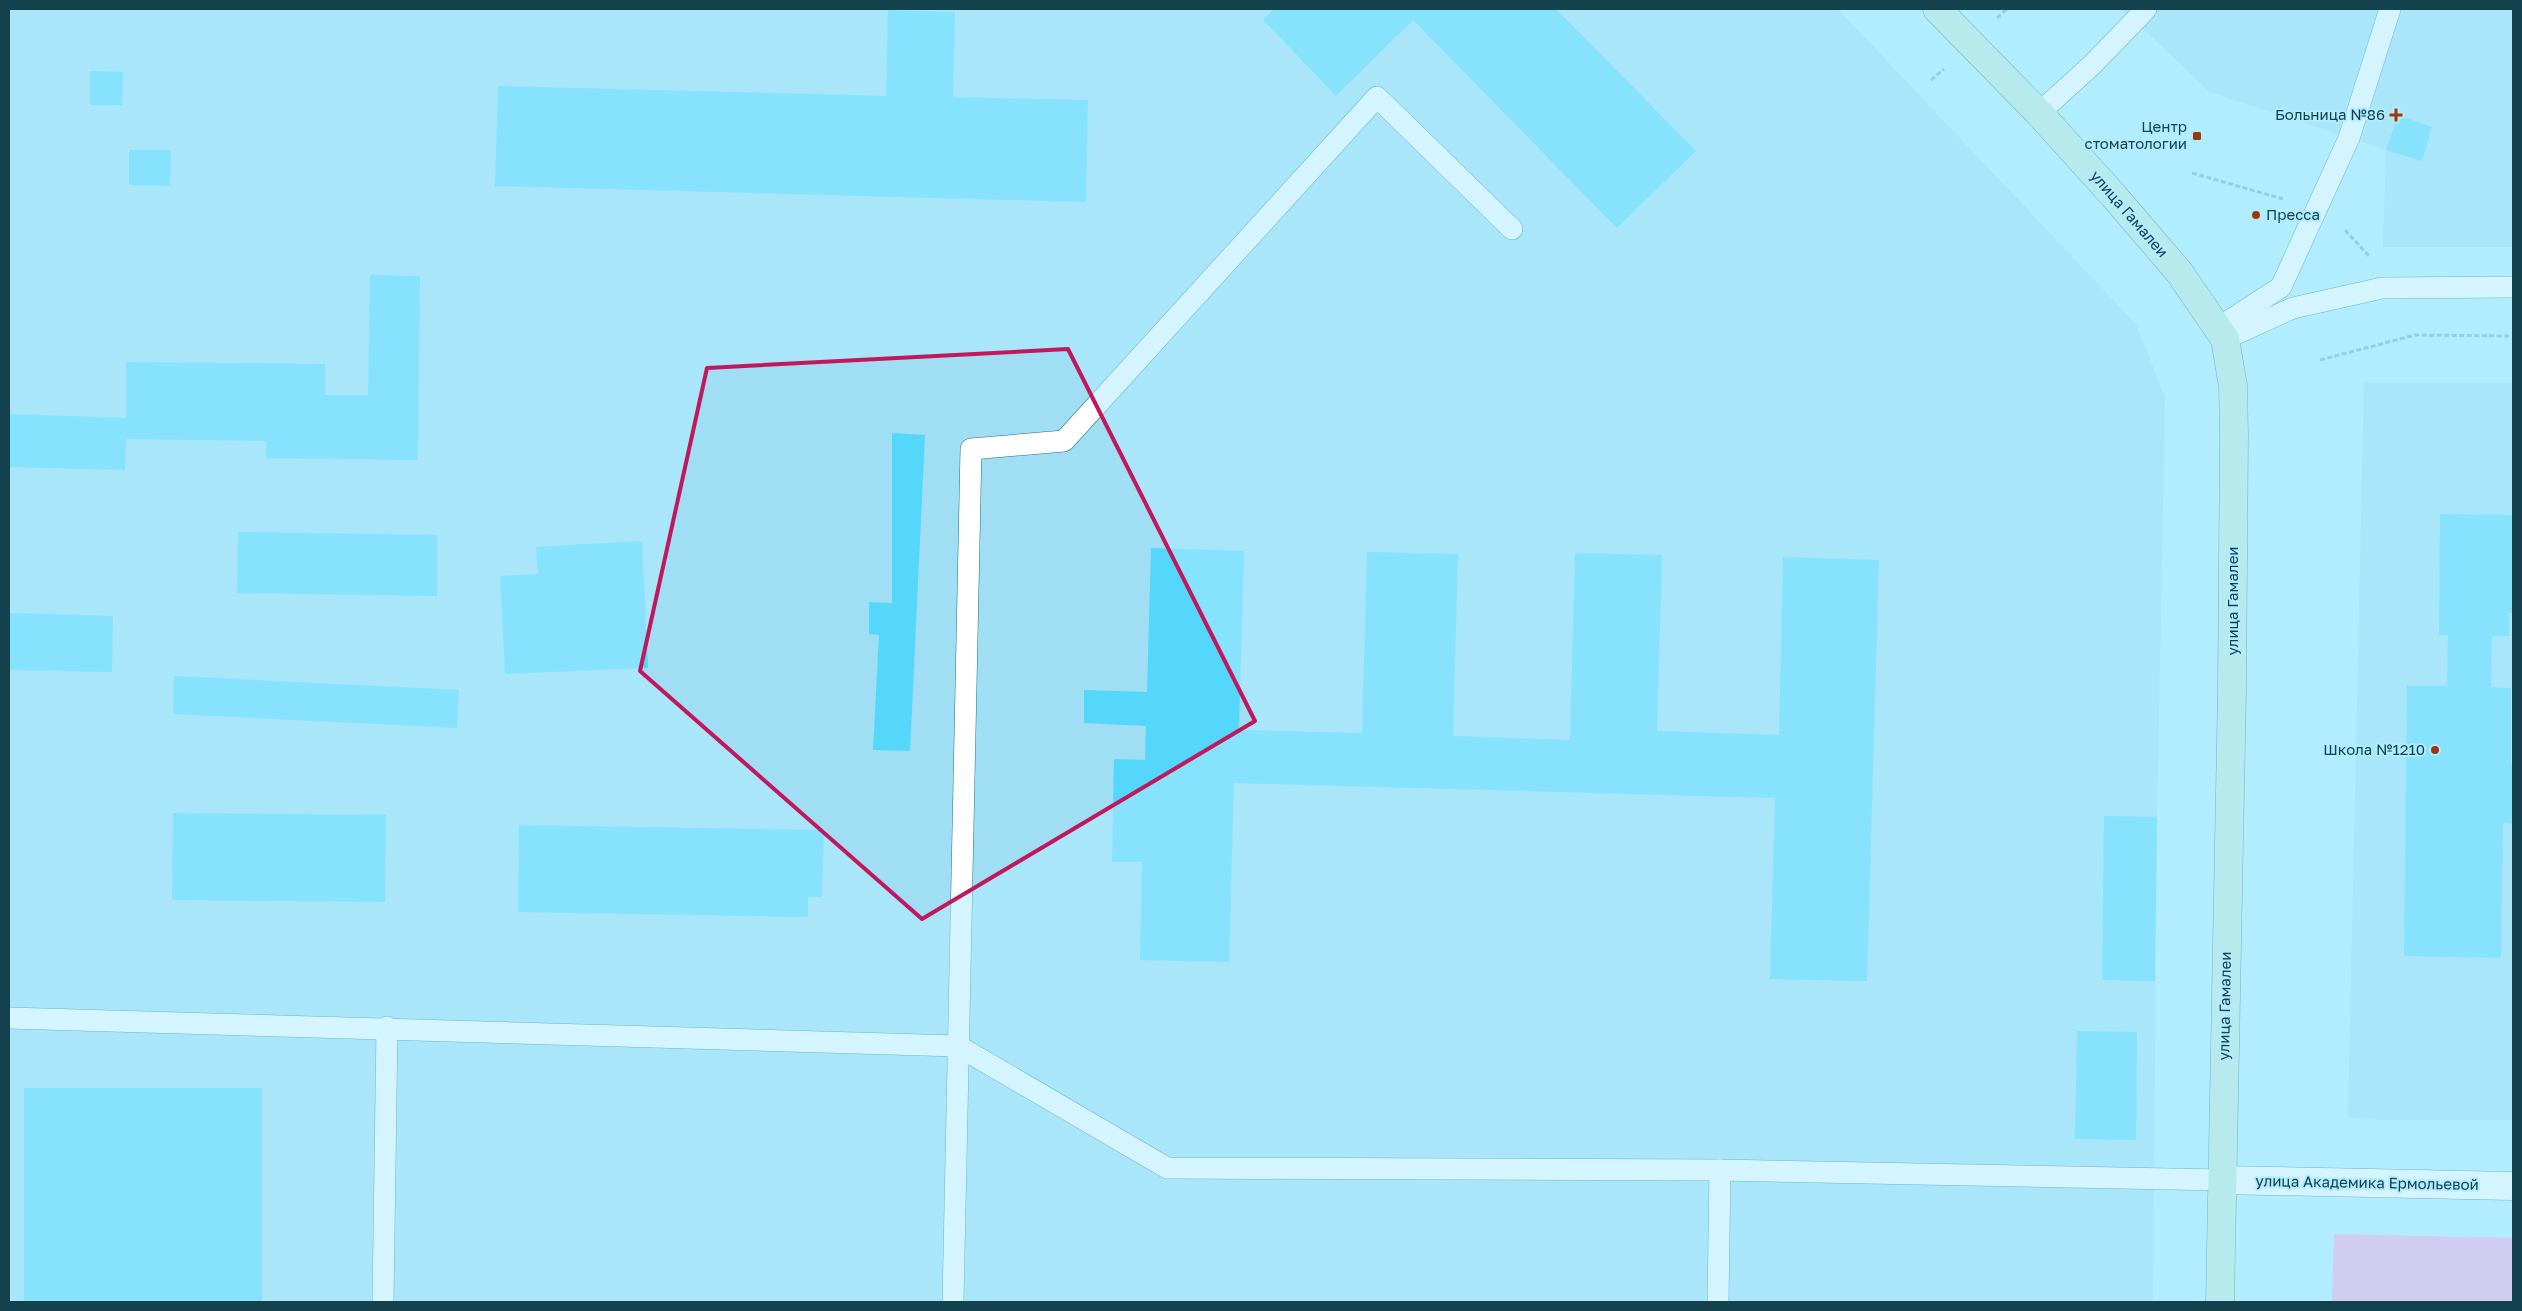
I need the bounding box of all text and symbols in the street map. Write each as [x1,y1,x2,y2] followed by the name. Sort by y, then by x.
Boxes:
[2275,105,2385,123] place label: Больница №86
[2389,108,2403,122] marker: Больница №86
[2084,117,2187,152] place label: Центр стоматологии
[2191,130,2203,142] marker: Центр стоматологии
[2087,166,2172,260] street label: улица Гамалеи
[2266,205,2320,223] place label: Пресса
[2250,209,2262,221] marker: Пресса
[2223,547,2241,655] street label: улица Гамалеи
[2323,740,2425,758] place label: Школа №1210
[2429,744,2441,756] marker: Школа №1210
[2214,951,2234,1061] street label: улица Гамалеи
[2255,1171,2479,1193] street label: улица Академика Ермольевой

